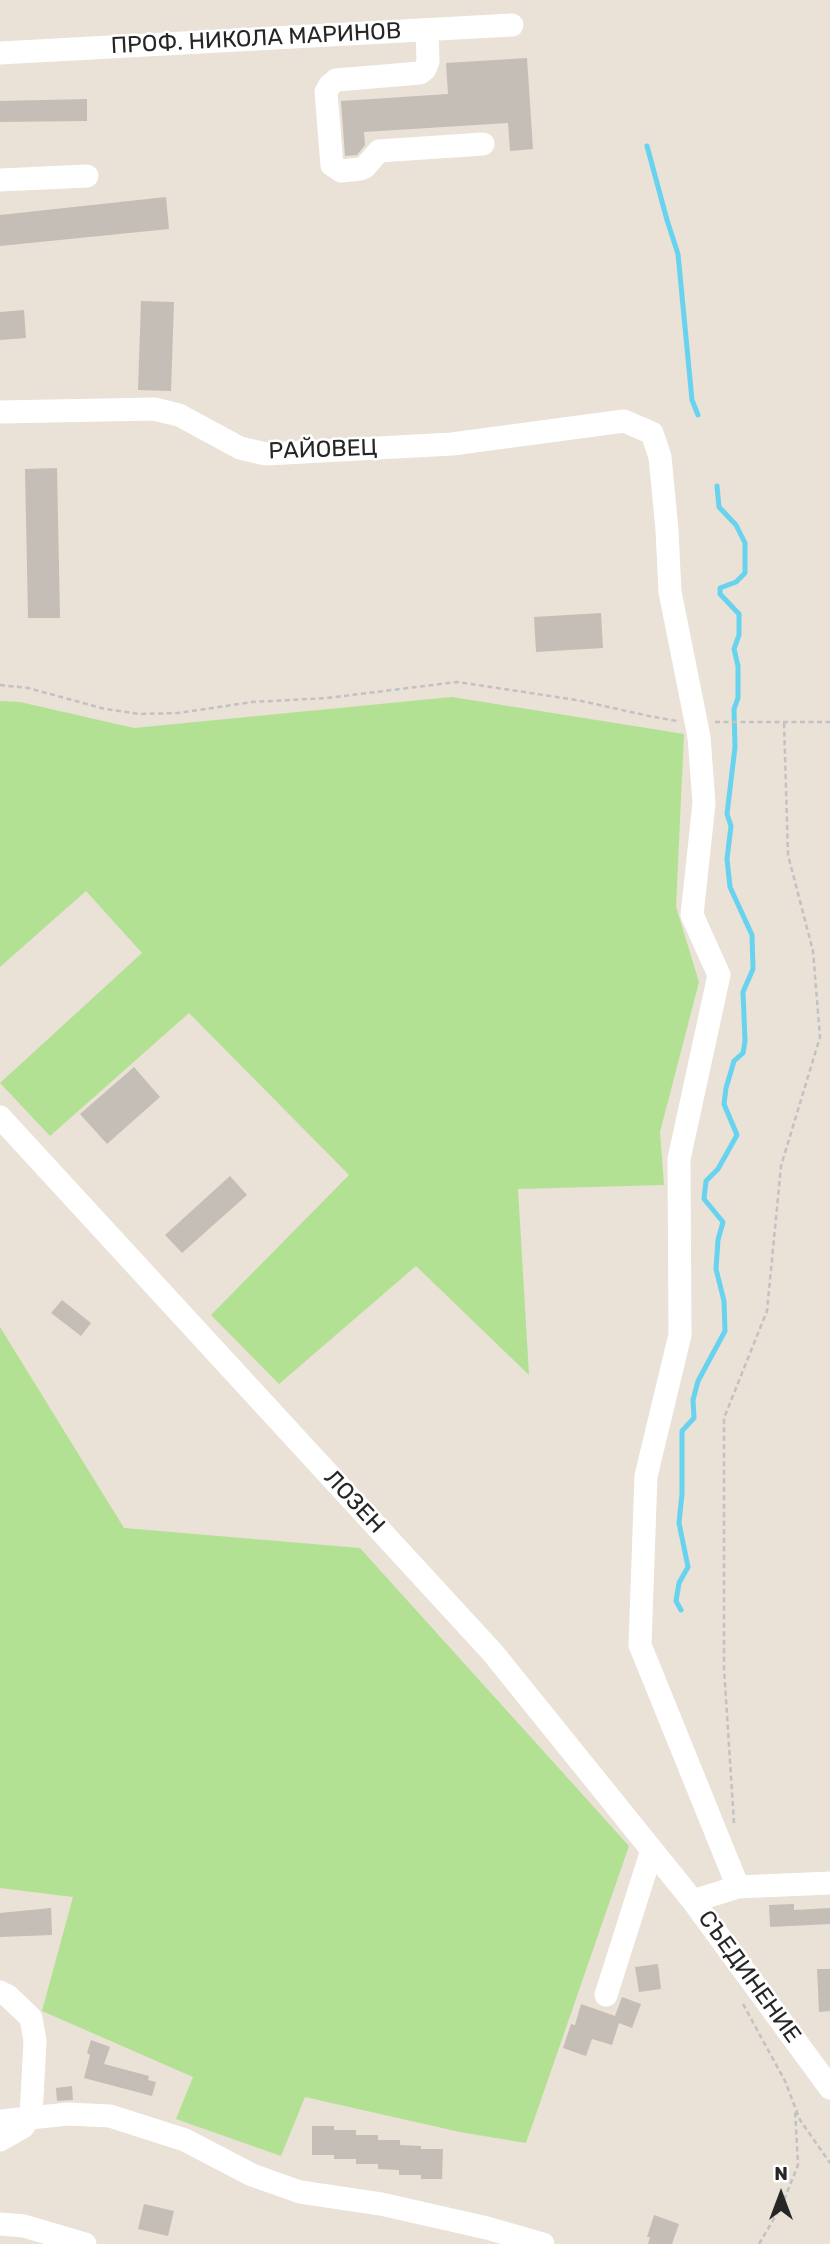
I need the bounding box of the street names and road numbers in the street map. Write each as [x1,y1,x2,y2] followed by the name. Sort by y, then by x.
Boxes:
[110,18,402,60] street label: ПРОФ. НИКОЛА МАРИНОВ
[268,434,378,466] street label: РАЙОВЕЦ
[318,1465,390,1539] street label: ЛОЗЕН
[692,1905,806,2049] street label: СЪЕДИНЕНИЕ

